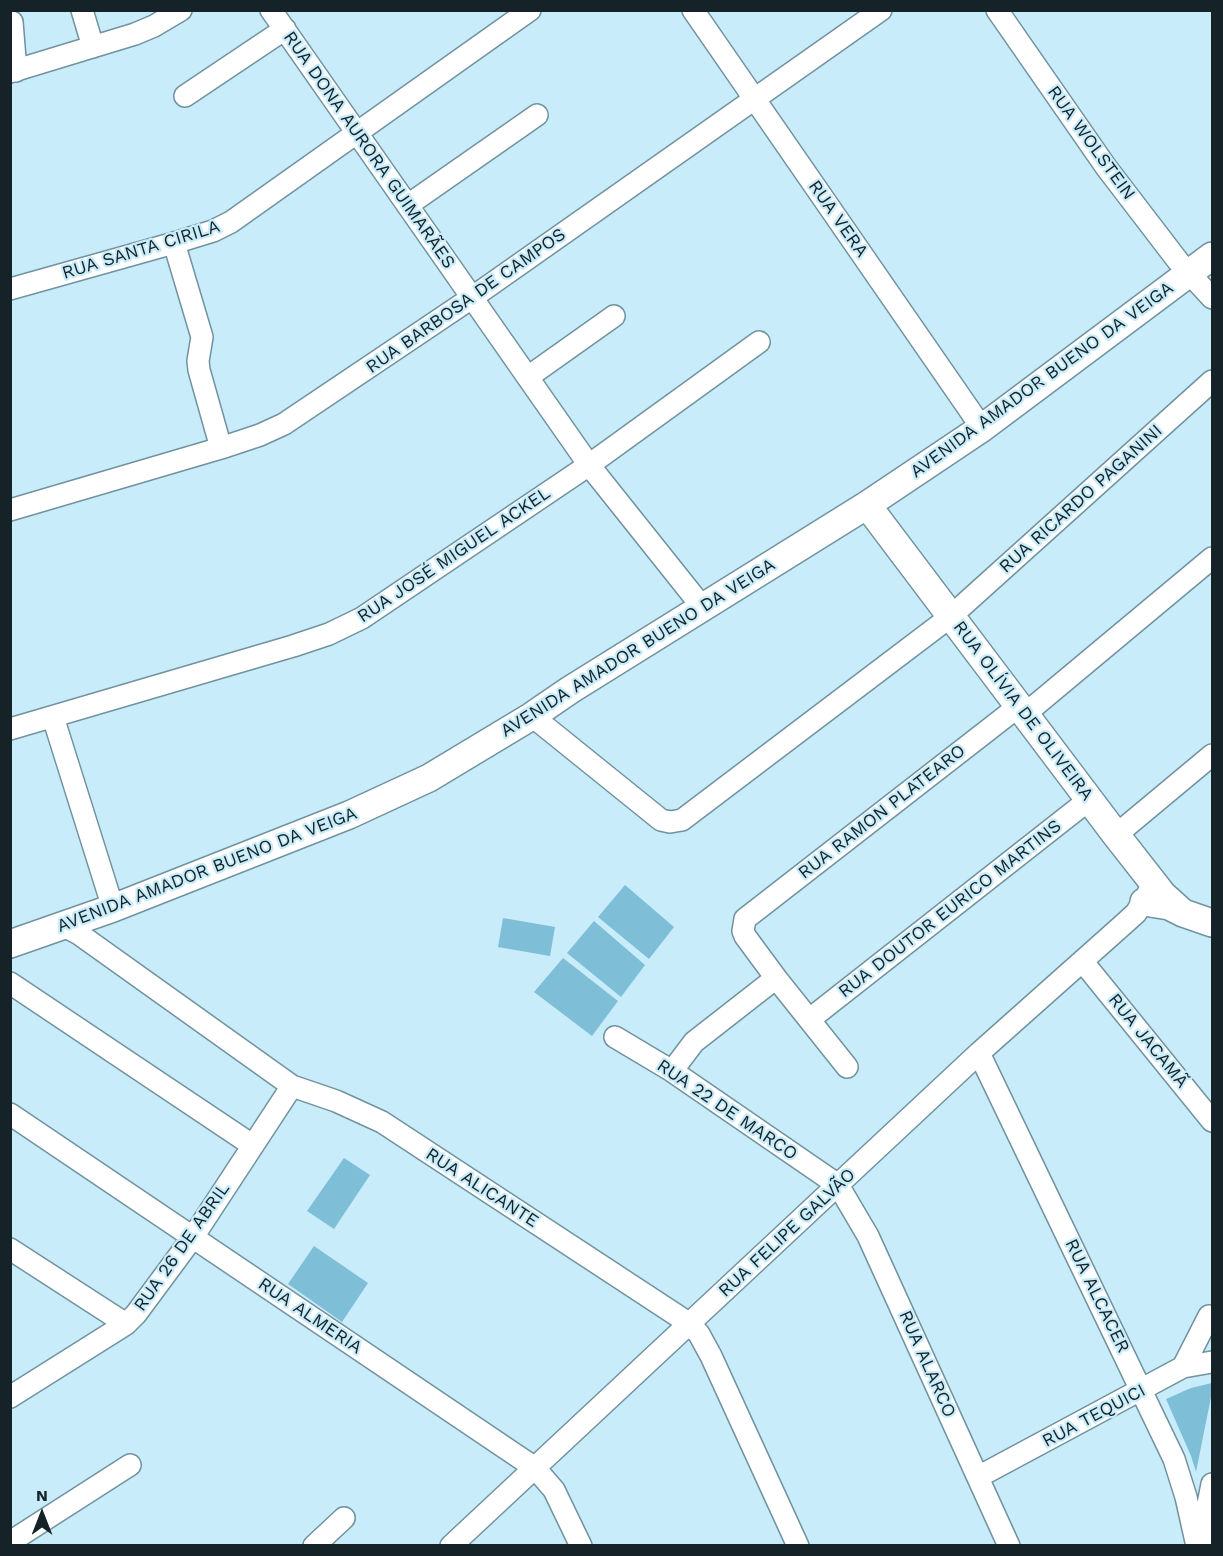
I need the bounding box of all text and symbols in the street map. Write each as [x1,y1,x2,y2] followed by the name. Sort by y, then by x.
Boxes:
[278,27,460,273] street label: RUA DONA AURORA GUIMARÃES
[1042,82,1140,204] street label: RUA WOLSTEIN
[804,176,872,262] street label: RUA VERA
[60,216,222,284] street label: RUA SANTA CIRILA
[362,224,570,378] street label: RUA BARBOSA DE CAMPOS
[906,277,1178,483] street label: AVENIDA AMADOR BUENO DA VEIGA
[995,420,1167,578] street label: RUA RICARDO PAGANINI
[354,482,554,628] street label: RUA JOSÉ MIGUEL ACKEL
[497,554,779,742] street label: AVENIDA AMADOR BUENO DA VEIGA
[948,617,1098,805] street label: RUA OLÍVIA DE OLIVEIRA
[794,740,970,884] street label: RUA RAMON PLATEARO
[54,803,360,937] street label: AVENIDA AMADOR BUENO DA VEIGA
[834,815,1066,1003] street label: RUA DOUTOR EURICO MARTINS
[1103,989,1193,1093] street label: RUA JACAMÃ
[653,1055,801,1165] street label: RUA 22 DE MARCO
[422,1144,542,1232] street label: RUA ALICANTE
[714,1164,860,1302] street label: RUA FELIPE GALVÃO
[130,1178,234,1316] street label: RUA 26 DE ABRIL
[1060,1235,1134,1357] street label: RUA ALCACER
[254,1273,366,1359] street label: RUA ALMERIA
[894,1307,960,1421] street label: RUA ALARCO
[1039,1380,1149,1452] street label: RUA TEQUICI
[12,1484,72,1544] north arrow
[36,1486,48,1505] text: N

